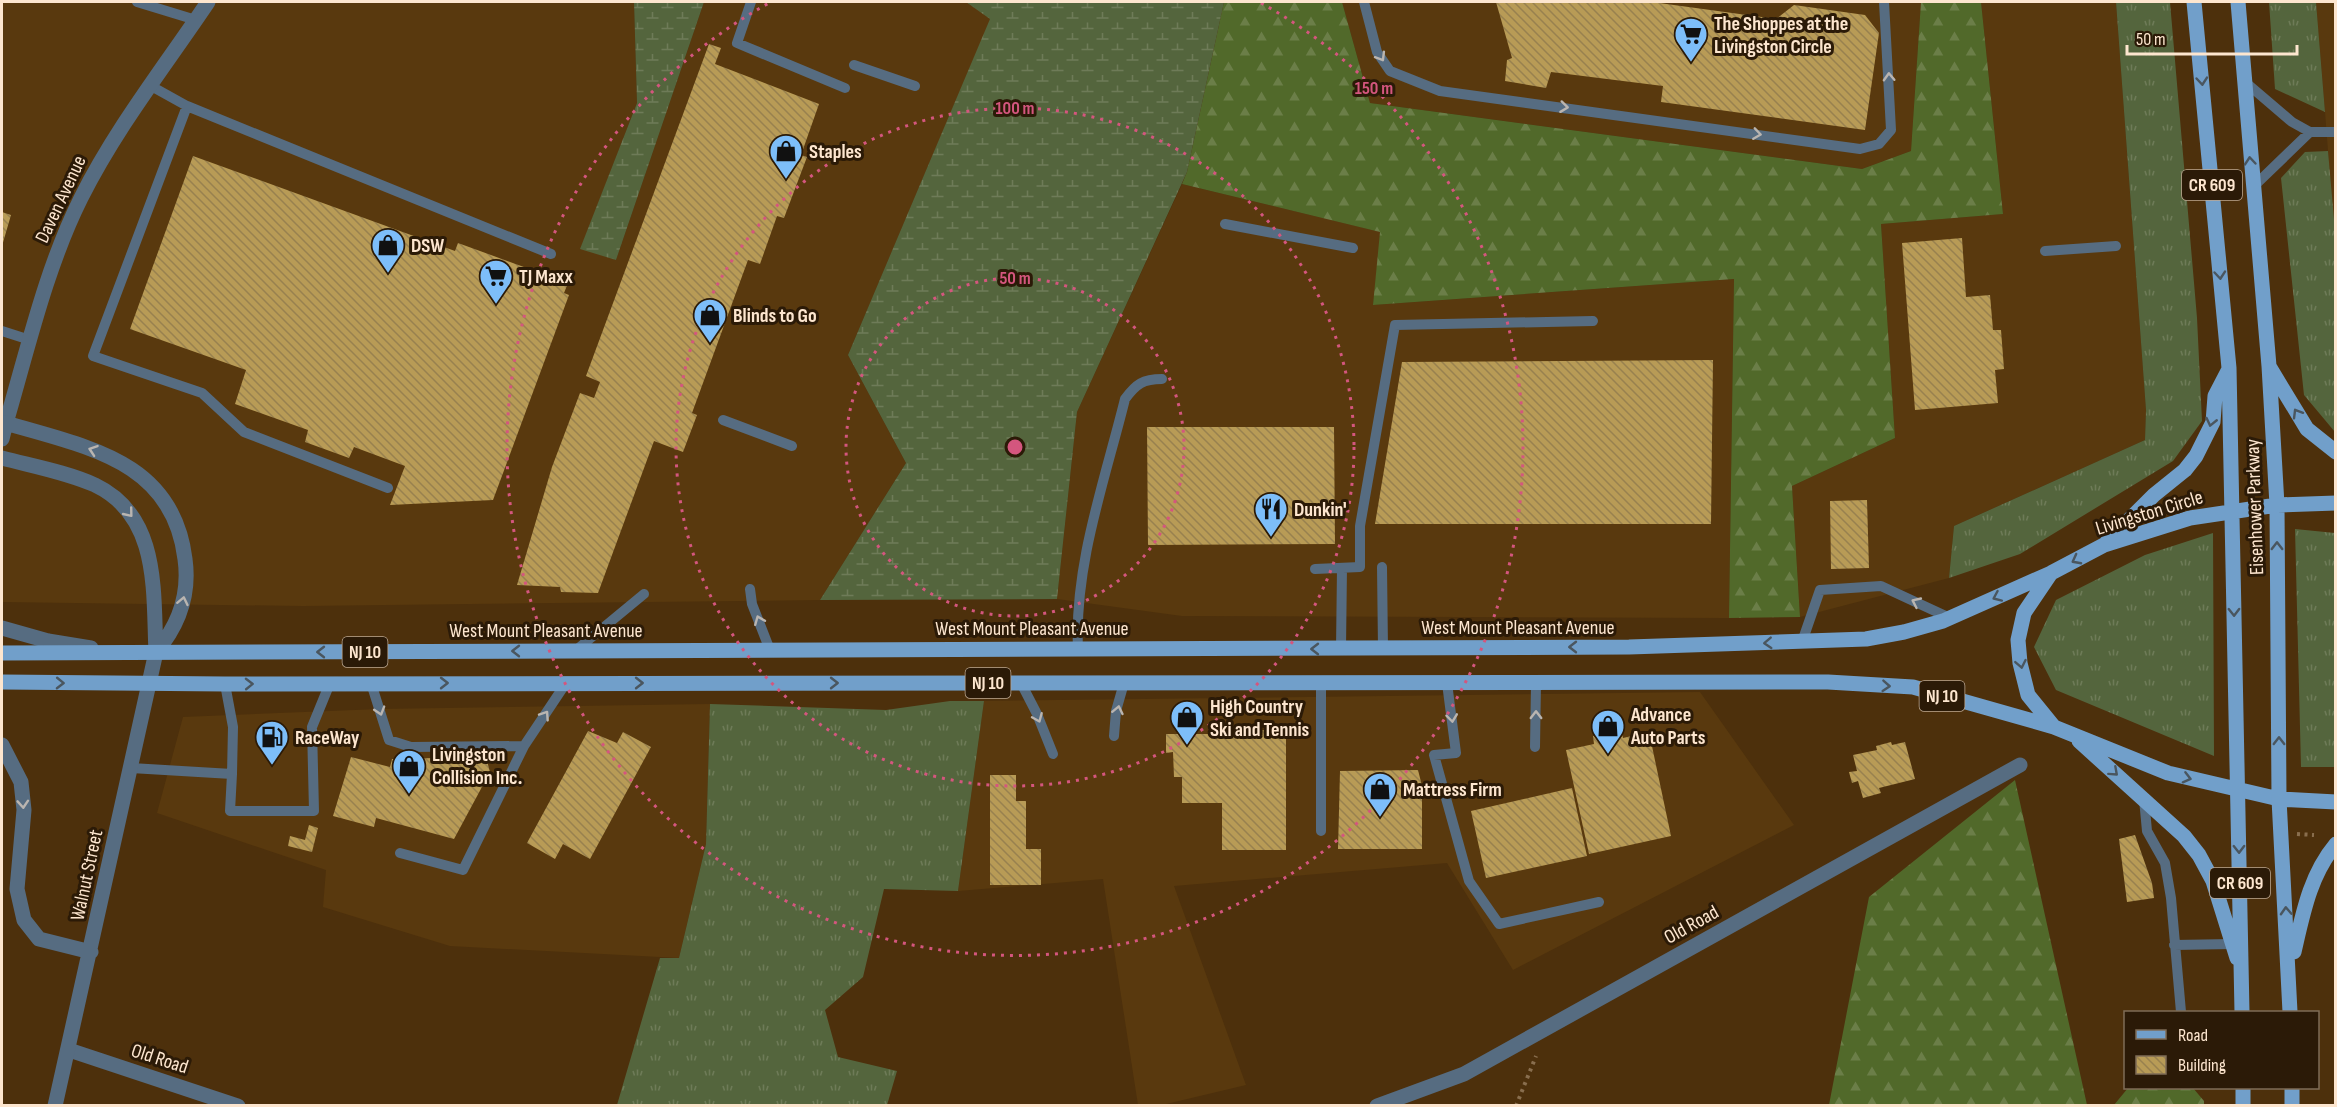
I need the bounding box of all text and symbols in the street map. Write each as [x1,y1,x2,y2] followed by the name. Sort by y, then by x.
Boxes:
[1714,12,1848,59] place label: The Shoppes at the Livingston Circle
[1673,16,1709,63] supermarket icon: The Shoppes at the Livingston Circle
[2127,18,2296,56] scale bar
[2136,29,2166,50] text: 50 m
[1374,51,1386,61] one-way arrow
[1882,72,1895,81] one-way arrow
[2195,76,2208,85] one-way arrow
[1355,78,1393,99] text: 150 m
[996,98,1035,119] text: 100 m
[1559,101,1568,113] one-way arrow
[1752,127,1761,139] one-way arrow
[768,133,804,180] shop icon: Staples
[809,140,862,164] place label: Staples
[30,152,92,247] street label: Daven Avenue
[2244,157,2257,166] one-way arrow
[2182,170,2242,200] road number: CR 609
[370,227,406,274] shop icon: DSW
[411,234,444,258] place label: DSW
[478,258,514,305] supermarket icon: TJ Maxx
[519,265,573,289] place label: TJ Maxx
[999,268,1031,289] text: 50 m
[2213,270,2226,279] one-way arrow
[692,297,728,344] shop icon: Blinds to Go
[733,304,817,328] place label: Blinds to Go
[2293,409,2305,419] one-way arrow
[2206,417,2219,427] one-way arrow
[1005,437,1025,457] centre of rings
[2241,438,2269,575] street label: Eisenhower Parkway
[88,444,99,457] one-way arrow
[2093,485,2206,541] street label: Livingston Circle
[1253,491,1289,538] restaurant icon: Dunkin'
[1294,498,1347,522] place label: Dunkin'
[122,506,133,517] one-way arrow
[2271,541,2283,550] one-way arrow
[2072,553,2082,564] one-way arrow
[1993,590,2004,602] one-way arrow
[176,597,189,607] one-way arrow
[1911,598,1922,610] one-way arrow
[2227,607,2240,616] one-way arrow
[753,616,766,626] one-way arrow
[1421,616,1615,640] street label: West Mount Pleasant Avenue
[935,617,1129,641] street label: West Mount Pleasant Avenue
[449,619,643,643] street label: West Mount Pleasant Avenue
[342,637,388,667] road number: NJ 10
[1763,637,1772,650] one-way arrow
[1568,641,1577,653] one-way arrow
[1310,643,1319,655] one-way arrow
[512,645,521,657] one-way arrow
[317,646,326,658] one-way arrow
[2014,659,2027,669] one-way arrow
[966,668,1010,698] road number: NJ 10
[55,677,64,689] one-way arrow
[440,677,449,689] one-way arrow
[635,677,644,689] one-way arrow
[830,677,839,689] one-way arrow
[245,678,254,690] one-way arrow
[1882,679,1891,692] one-way arrow
[1920,681,1964,711] road number: NJ 10
[1210,695,1309,742] place label: High Country Ski and Tennis
[1169,699,1205,746] shop icon: High Country Ski and Tennis
[1630,703,1706,750] place label: Advance Auto Parts
[373,705,385,716] one-way arrow
[1110,705,1123,715] one-way arrow
[1590,708,1626,755] shop icon: Advance Auto Parts
[538,710,549,721] one-way arrow
[1530,711,1542,720] one-way arrow
[1031,712,1043,723] one-way arrow
[1445,714,1457,723] one-way arrow
[254,719,290,766] fuel station icon: RaceWay
[295,726,360,750] place label: RaceWay
[2273,736,2285,745] one-way arrow
[432,743,522,790] place label: Livingston Collision Inc.
[391,748,427,795] shop icon: Livingston Collision Inc.
[2107,765,2117,776] one-way arrow
[2181,770,2191,783] one-way arrow
[1362,771,1398,818] shop icon: Mattress Firm
[1403,778,1502,802] place label: Mattress Firm
[16,799,29,808] one-way arrow
[66,828,108,923] street label: Walnut Street
[2233,845,2245,854] one-way arrow
[2210,868,2270,898] road number: CR 609
[1660,900,1723,950] street label: Old Road
[2280,906,2293,915] one-way arrow
[2124,1011,2319,1089] legend
[2178,1025,2208,1046] text: Road
[128,1039,191,1079] street label: Old Road
[2178,1055,2226,1076] text: Building

